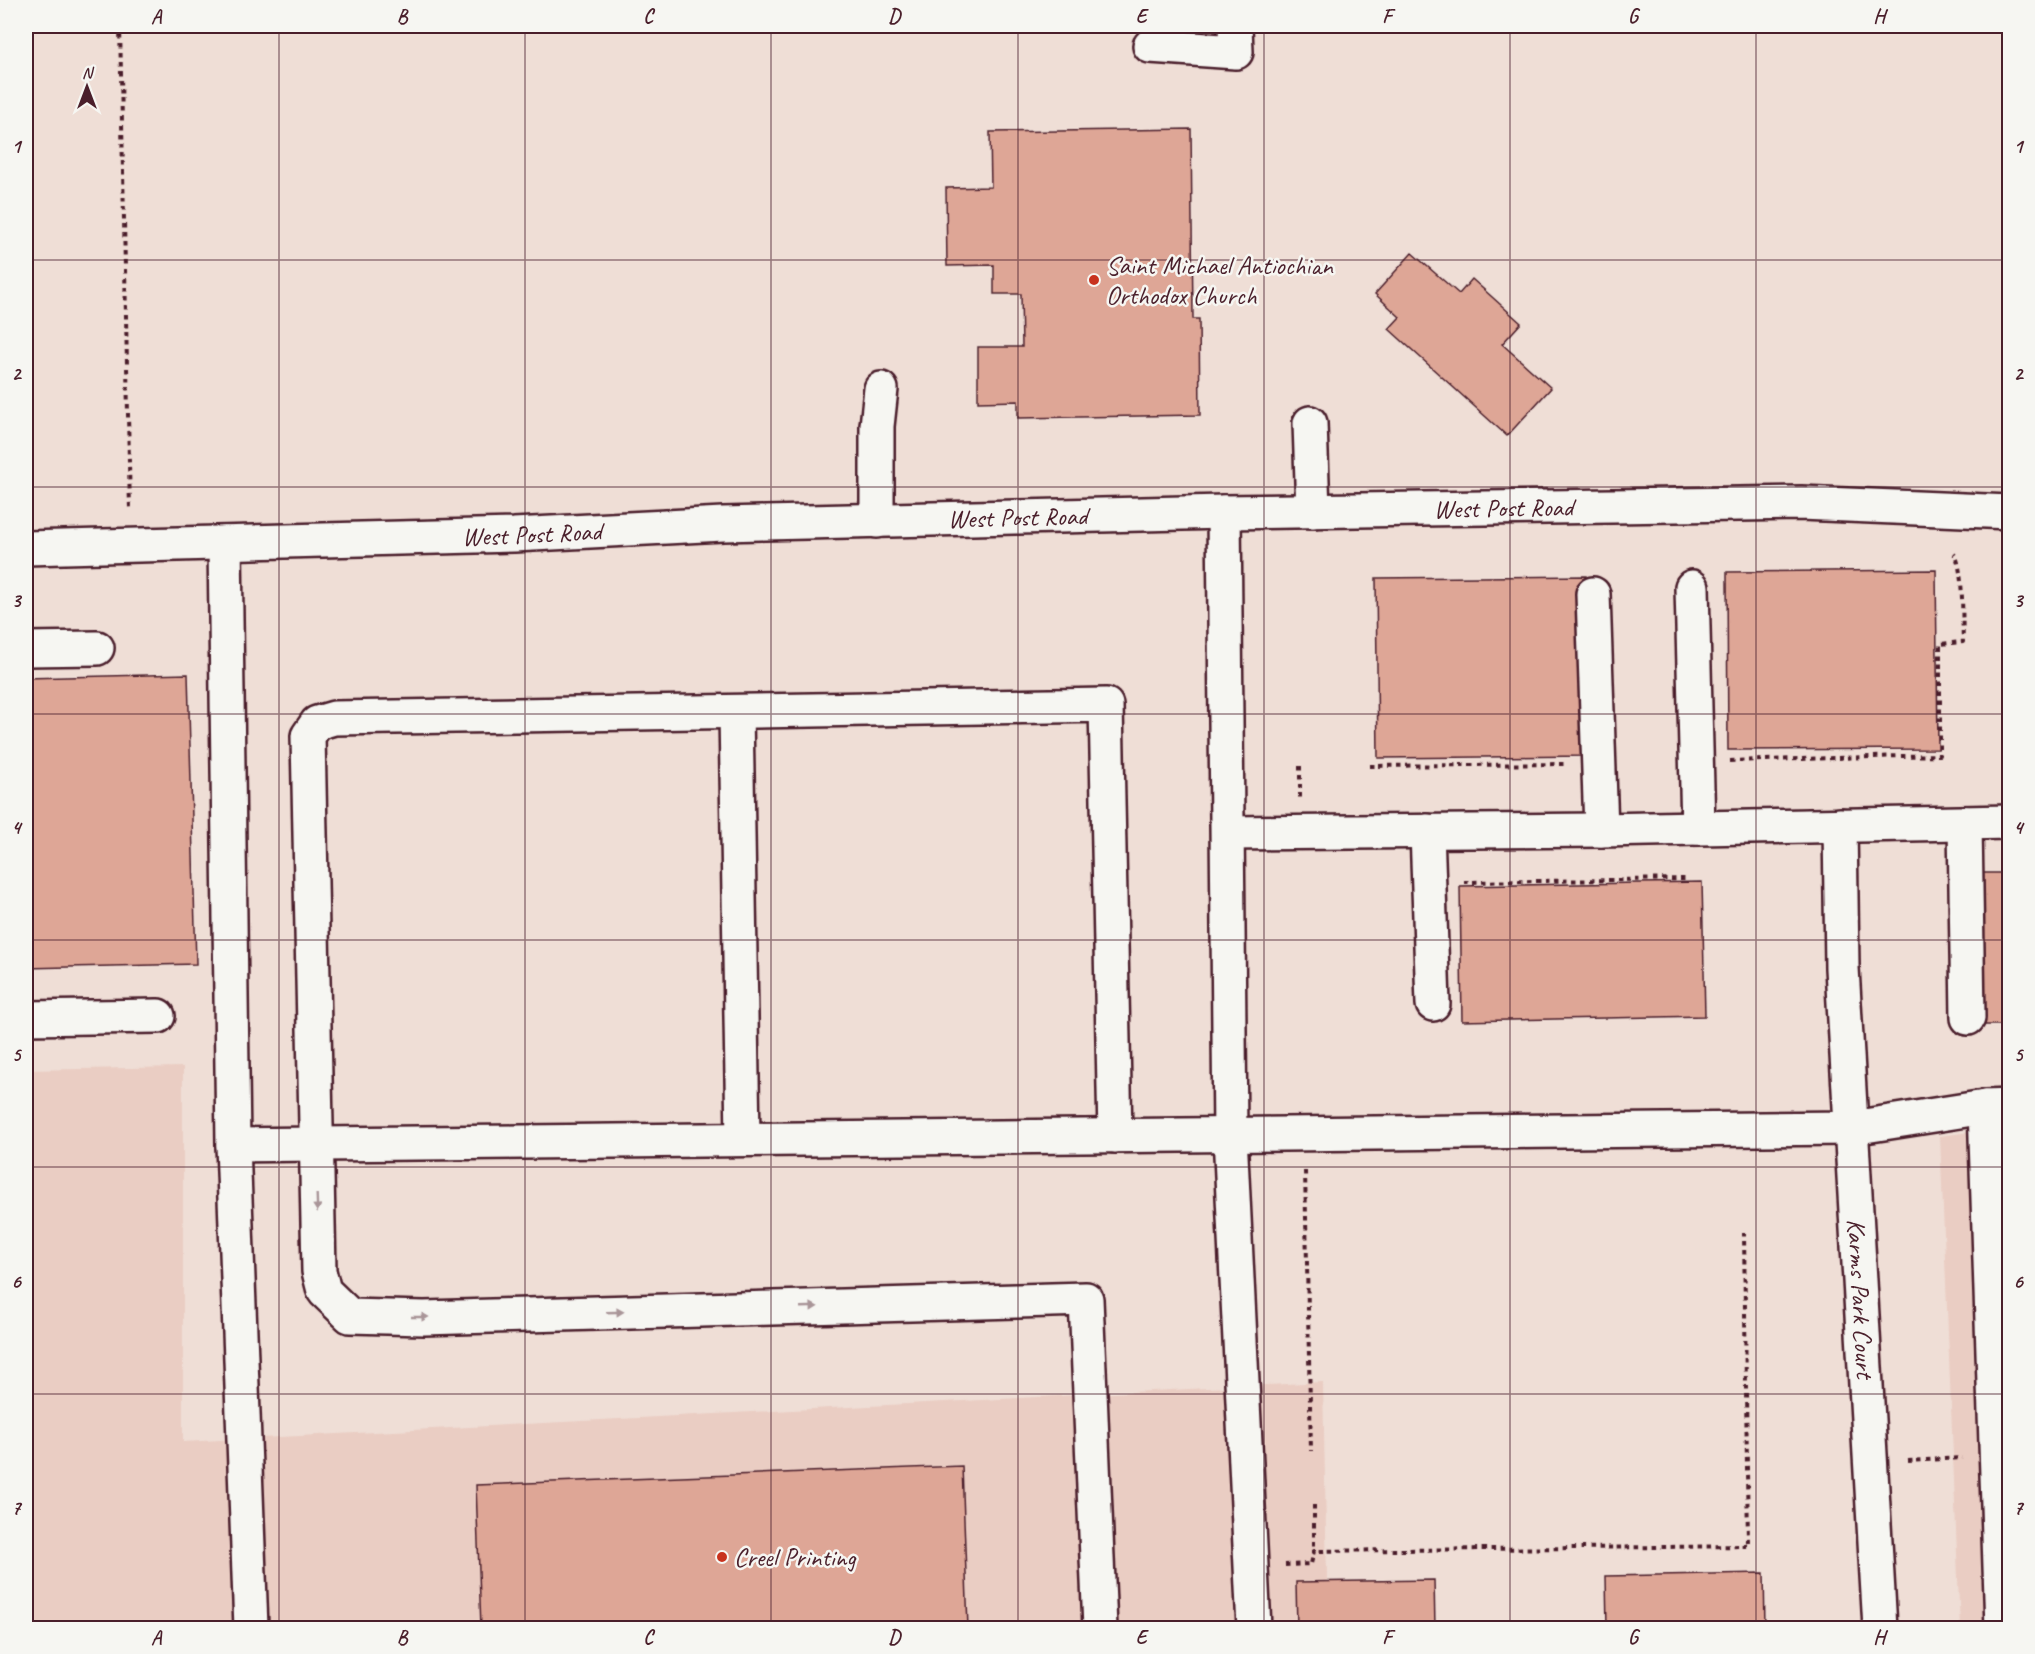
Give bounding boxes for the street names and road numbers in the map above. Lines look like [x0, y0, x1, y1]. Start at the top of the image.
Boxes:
street label: West Post Road [1433, 490, 1577, 525]
street label: West Post Road [947, 499, 1091, 535]
street label: West Post Road [462, 514, 606, 553]
street label: Karms Park Court [1840, 1218, 1882, 1381]

